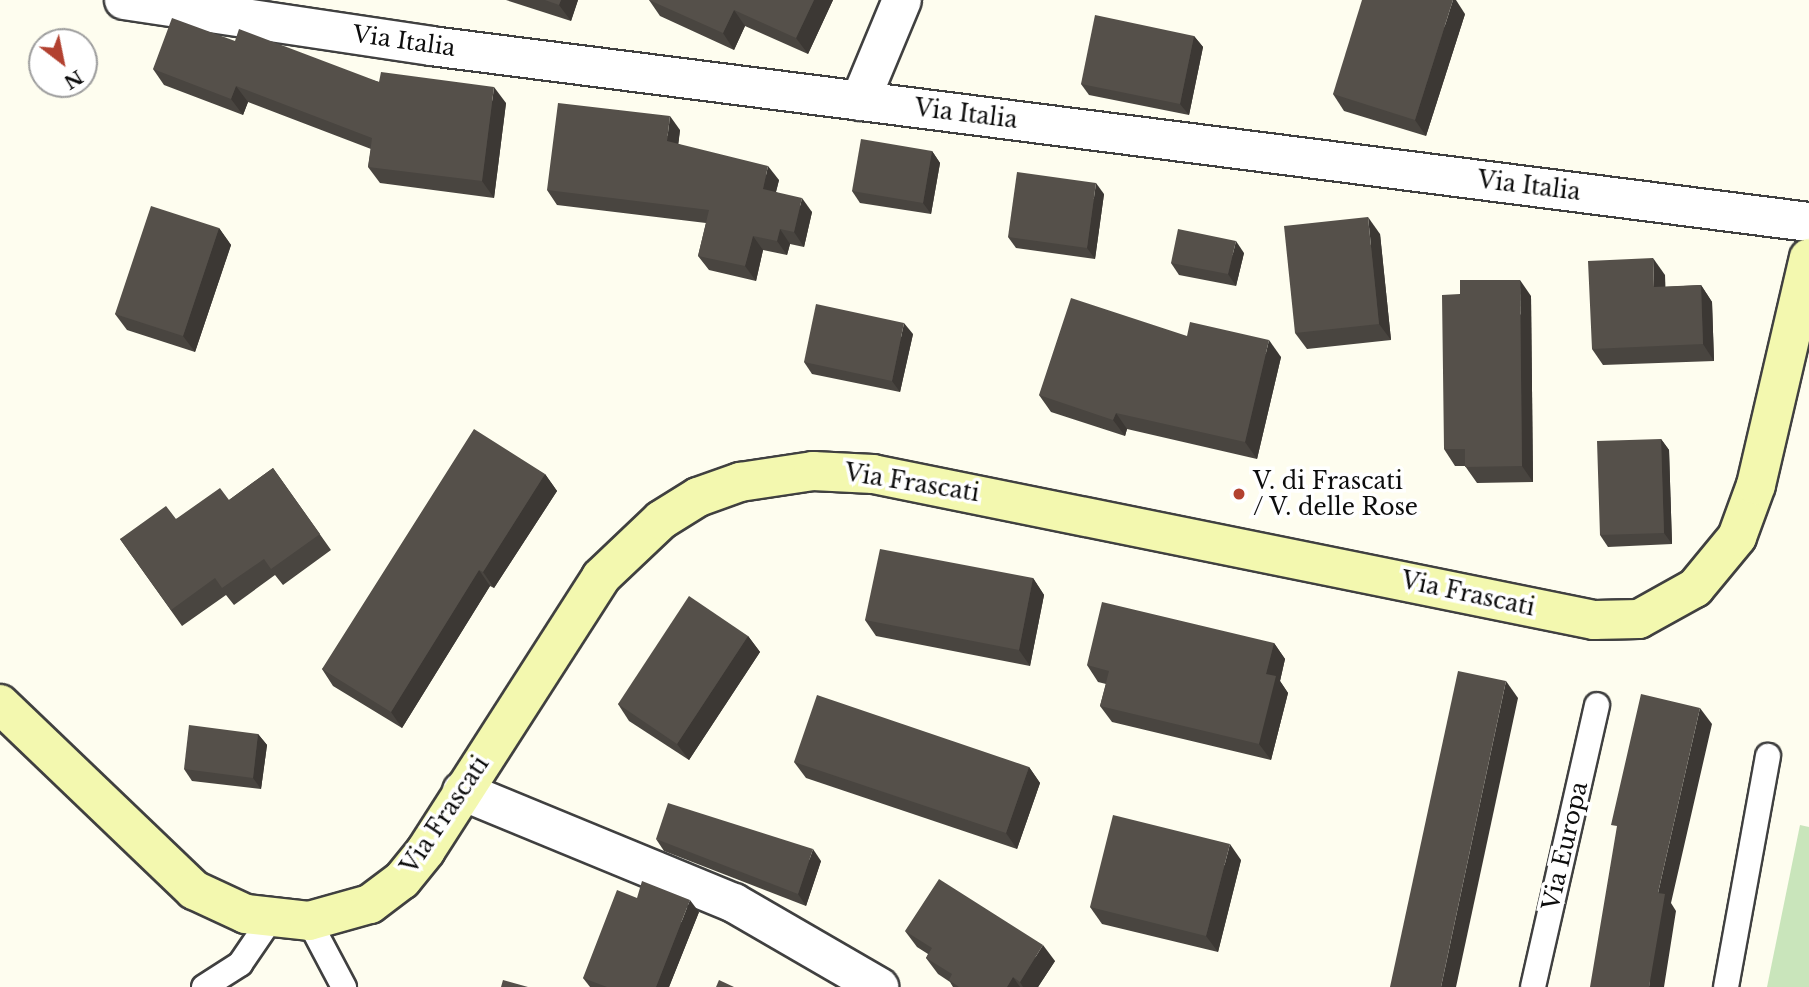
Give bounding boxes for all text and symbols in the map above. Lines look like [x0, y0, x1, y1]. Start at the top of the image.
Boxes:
street label: Via Italia [351, 20, 457, 62]
north arrow [28, 28, 98, 98]
text: N [60, 65, 87, 94]
street label: Via Italia [913, 94, 1019, 134]
street label: Via Italia [1476, 166, 1582, 206]
street label: Via Frascati [843, 459, 981, 507]
place label: V. di Frascati / V. delle Rose [1253, 467, 1419, 521]
marker: V. di Frascati / V. delle Rose [1231, 486, 1247, 502]
street label: Via Frascati [1399, 566, 1537, 622]
street label: Via Frascati [396, 751, 494, 879]
street label: Via Europa [1537, 779, 1593, 913]

